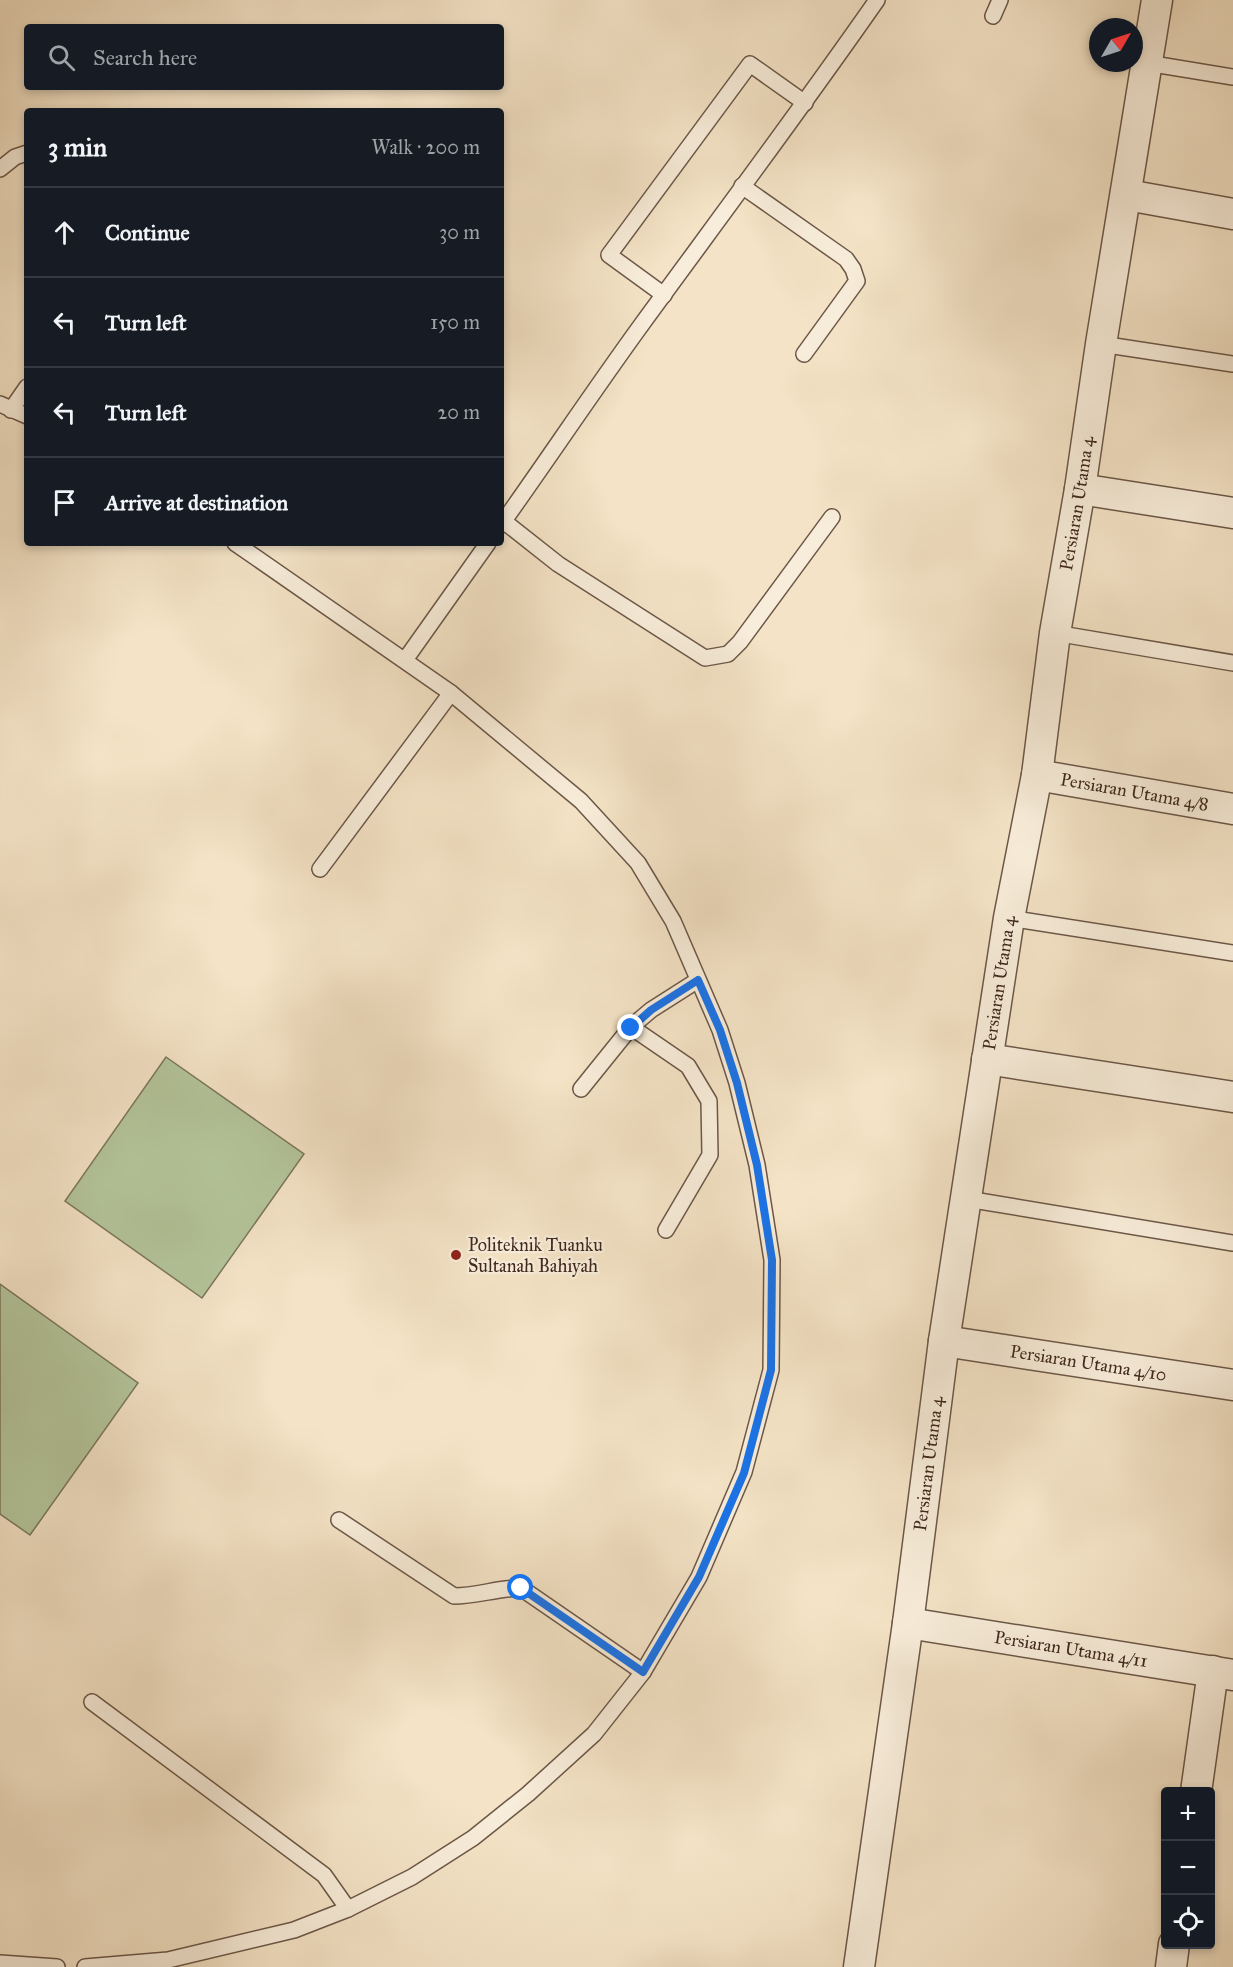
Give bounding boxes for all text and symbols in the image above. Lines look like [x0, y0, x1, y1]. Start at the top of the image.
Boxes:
north arrow [1089, 18, 1143, 72]
search box [24, 24, 504, 90]
icon: search [45, 41, 78, 74]
text: Search here [93, 44, 197, 71]
text: 3 min [48, 131, 107, 163]
text: Walk · 200 m [372, 135, 480, 159]
icon: ahead [48, 216, 81, 249]
text: Continue [105, 219, 190, 246]
text: 30 m [439, 220, 480, 244]
icon: left [48, 306, 81, 339]
text: Turn left [105, 309, 187, 336]
text: 150 m [430, 310, 480, 334]
icon: left [48, 396, 81, 429]
text: Turn left [105, 399, 187, 426]
text: 20 m [437, 400, 480, 424]
street label: Persiaran Utama 4 [1055, 434, 1099, 572]
icon: arrive [48, 486, 81, 519]
text: Arrive at destination [105, 489, 288, 516]
street label: Persiaran Utama 4/8 [1059, 768, 1210, 816]
street label: Persiaran Utama 4 [978, 913, 1020, 1052]
route end [617, 1014, 643, 1040]
place label: Politeknik Tuanku Sultanah Bahiyah [468, 1234, 603, 1277]
marker: Politeknik Tuanku Sultanah Bahiyah [449, 1248, 463, 1262]
street label: Persiaran Utama 4/10 [1009, 1340, 1168, 1386]
street label: Persiaran Utama 4 [909, 1394, 948, 1532]
route start [507, 1574, 533, 1600]
street label: Persiaran Utama 4/11 [993, 1626, 1149, 1672]
map controls [1161, 1787, 1215, 1949]
button: + [1161, 1787, 1215, 1841]
button: − [1161, 1841, 1215, 1895]
button: locate [1161, 1895, 1215, 1949]

